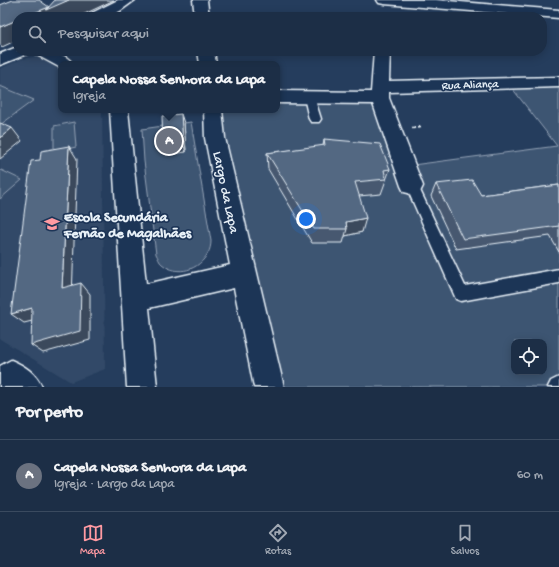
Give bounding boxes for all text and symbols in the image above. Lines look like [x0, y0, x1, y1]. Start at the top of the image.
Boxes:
search box [12, 12, 547, 56]
icon: search [26, 23, 48, 45]
text: Pesquisar aqui [58, 25, 149, 43]
popup [58, 61, 280, 113]
text: Capela Nossa Senhora da Lapa [73, 71, 265, 89]
street label: Rua Aliança [441, 78, 499, 94]
text: Igreja [73, 89, 106, 104]
pin: A [156, 126, 182, 156]
street label: Largo da Lapa [208, 150, 242, 236]
your location [296, 209, 316, 229]
place label: Escola Secundária Fernão de Magalhães [63, 210, 192, 243]
school or university icon: Escola Secundária Fernão de Magalhães [43, 215, 61, 233]
map controls [511, 339, 547, 375]
button: locate [511, 339, 547, 375]
text: Por perto [16, 403, 83, 423]
text: Capela Nossa Senhora da Lapa [54, 459, 246, 477]
text: A [25, 468, 33, 483]
text: 60 m [517, 468, 543, 483]
text: Igreja · Largo da Lapa [54, 477, 174, 492]
tab: Mapa [80, 522, 105, 558]
tab: Rotas [265, 522, 291, 558]
tab: Salvos [451, 522, 479, 558]

